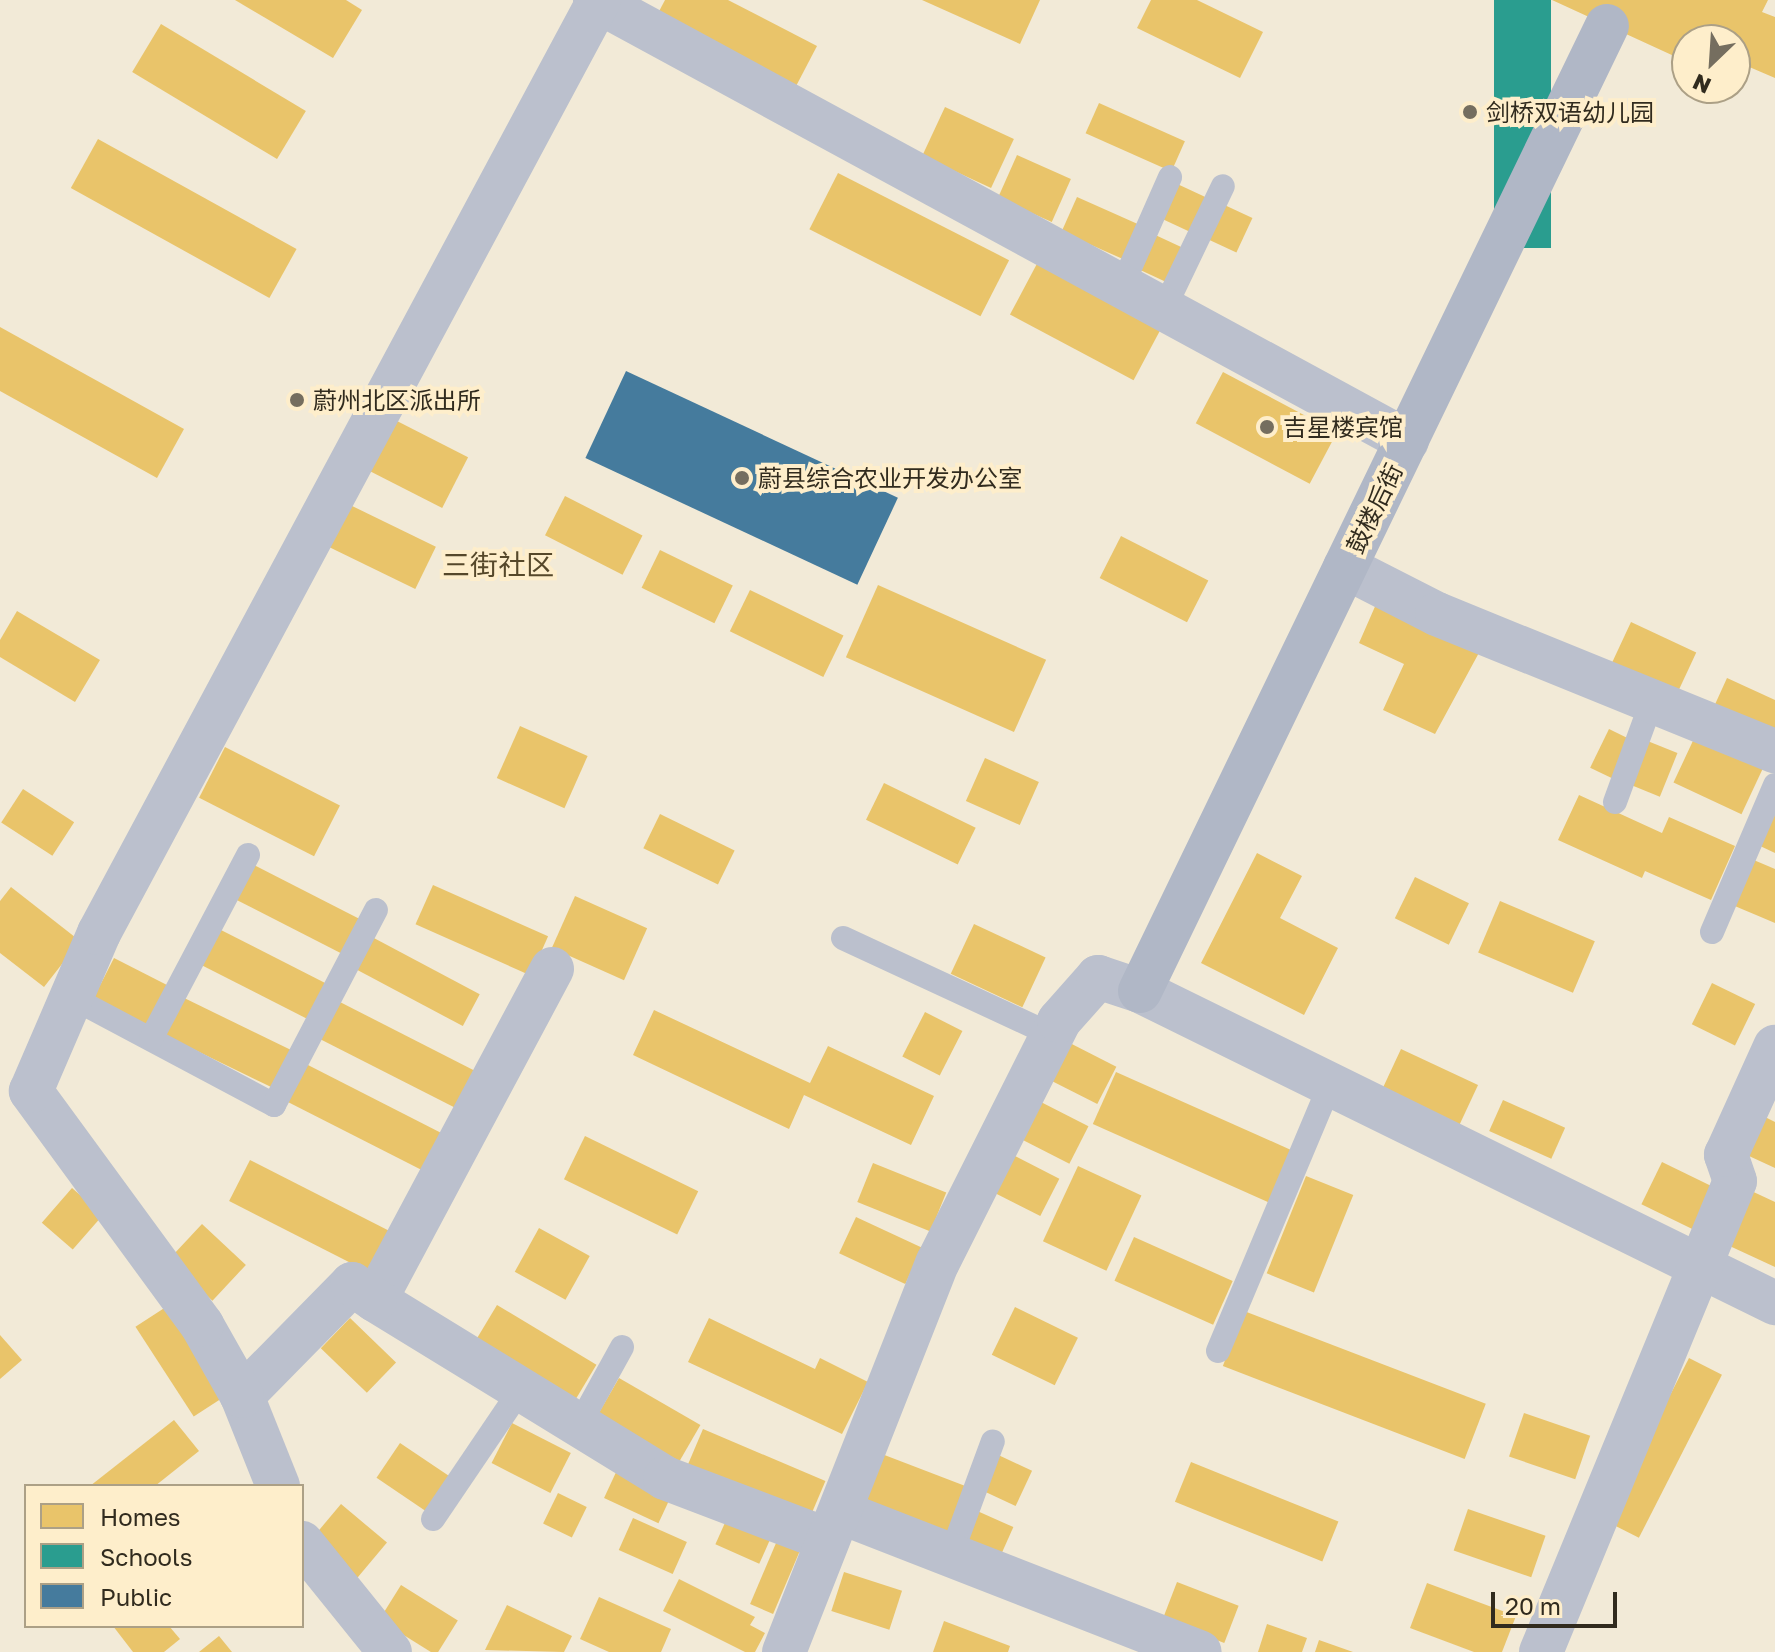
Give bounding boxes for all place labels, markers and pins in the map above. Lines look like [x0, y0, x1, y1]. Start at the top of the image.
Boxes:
place label: 剑桥双语幼儿园 [1486, 98, 1654, 126]
marker: 剑桥双语幼儿园 [1461, 103, 1479, 121]
place label: 蔚州北区派出所 [313, 386, 481, 414]
marker: 蔚州北区派出所 [288, 391, 306, 409]
place label: 吉星楼宾馆 [1283, 413, 1403, 441]
marker: 吉星楼宾馆 [1258, 418, 1276, 436]
place label: 蔚县综合农业开发办公室 [758, 464, 1022, 492]
marker: 蔚县综合农业开发办公室 [733, 469, 751, 487]

